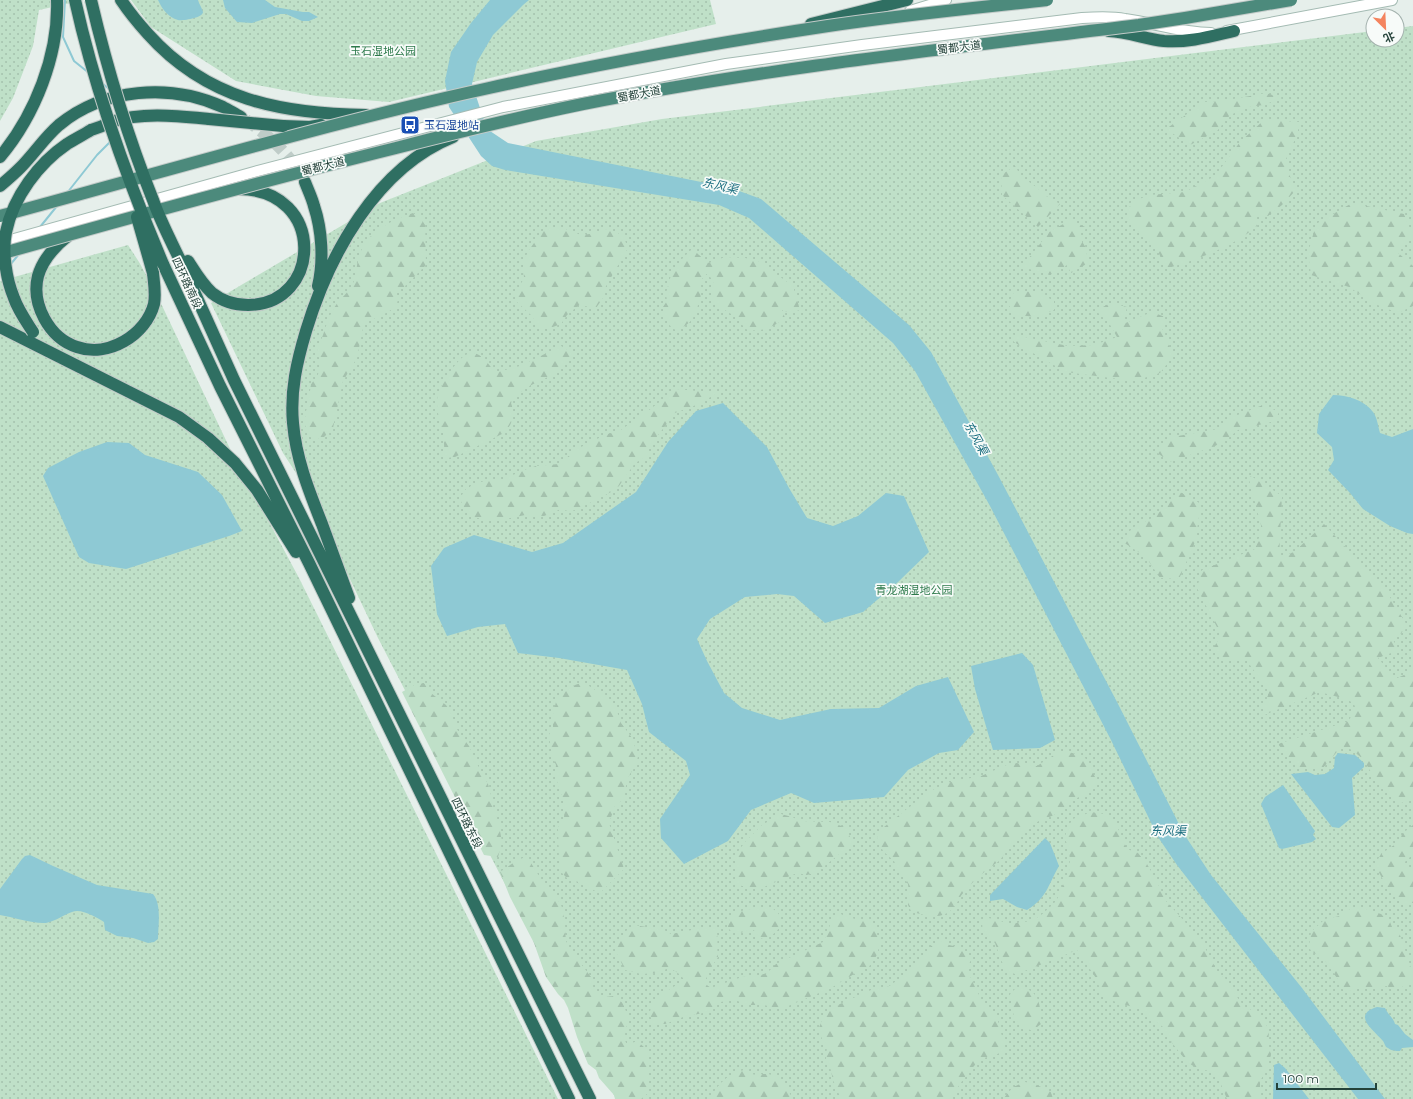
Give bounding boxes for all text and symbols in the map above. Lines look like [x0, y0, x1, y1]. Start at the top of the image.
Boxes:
north arrow [1365, 8, 1405, 48]
text: 北 [1381, 29, 1397, 46]
street label: 蜀都大道 [936, 37, 982, 57]
park label: 玉石湿地公园 [350, 44, 416, 58]
street label: 蜀都大道 [616, 83, 662, 105]
bus stop icon: 玉石湿地站 [399, 114, 421, 136]
place label: 玉石湿地站 [424, 118, 479, 132]
street label: 蜀都大道 [300, 154, 346, 178]
water label: 东风渠 [701, 174, 741, 197]
street label: 四环路南段 [169, 255, 205, 311]
water label: 东风渠 [961, 418, 993, 459]
park label: 青龙湖湿地公园 [876, 583, 953, 597]
street label: 四环路东段 [449, 795, 485, 851]
water label: 东风渠 [1150, 823, 1188, 838]
scale bar [1277, 1065, 1376, 1091]
text: 100 m [1283, 1071, 1319, 1086]

